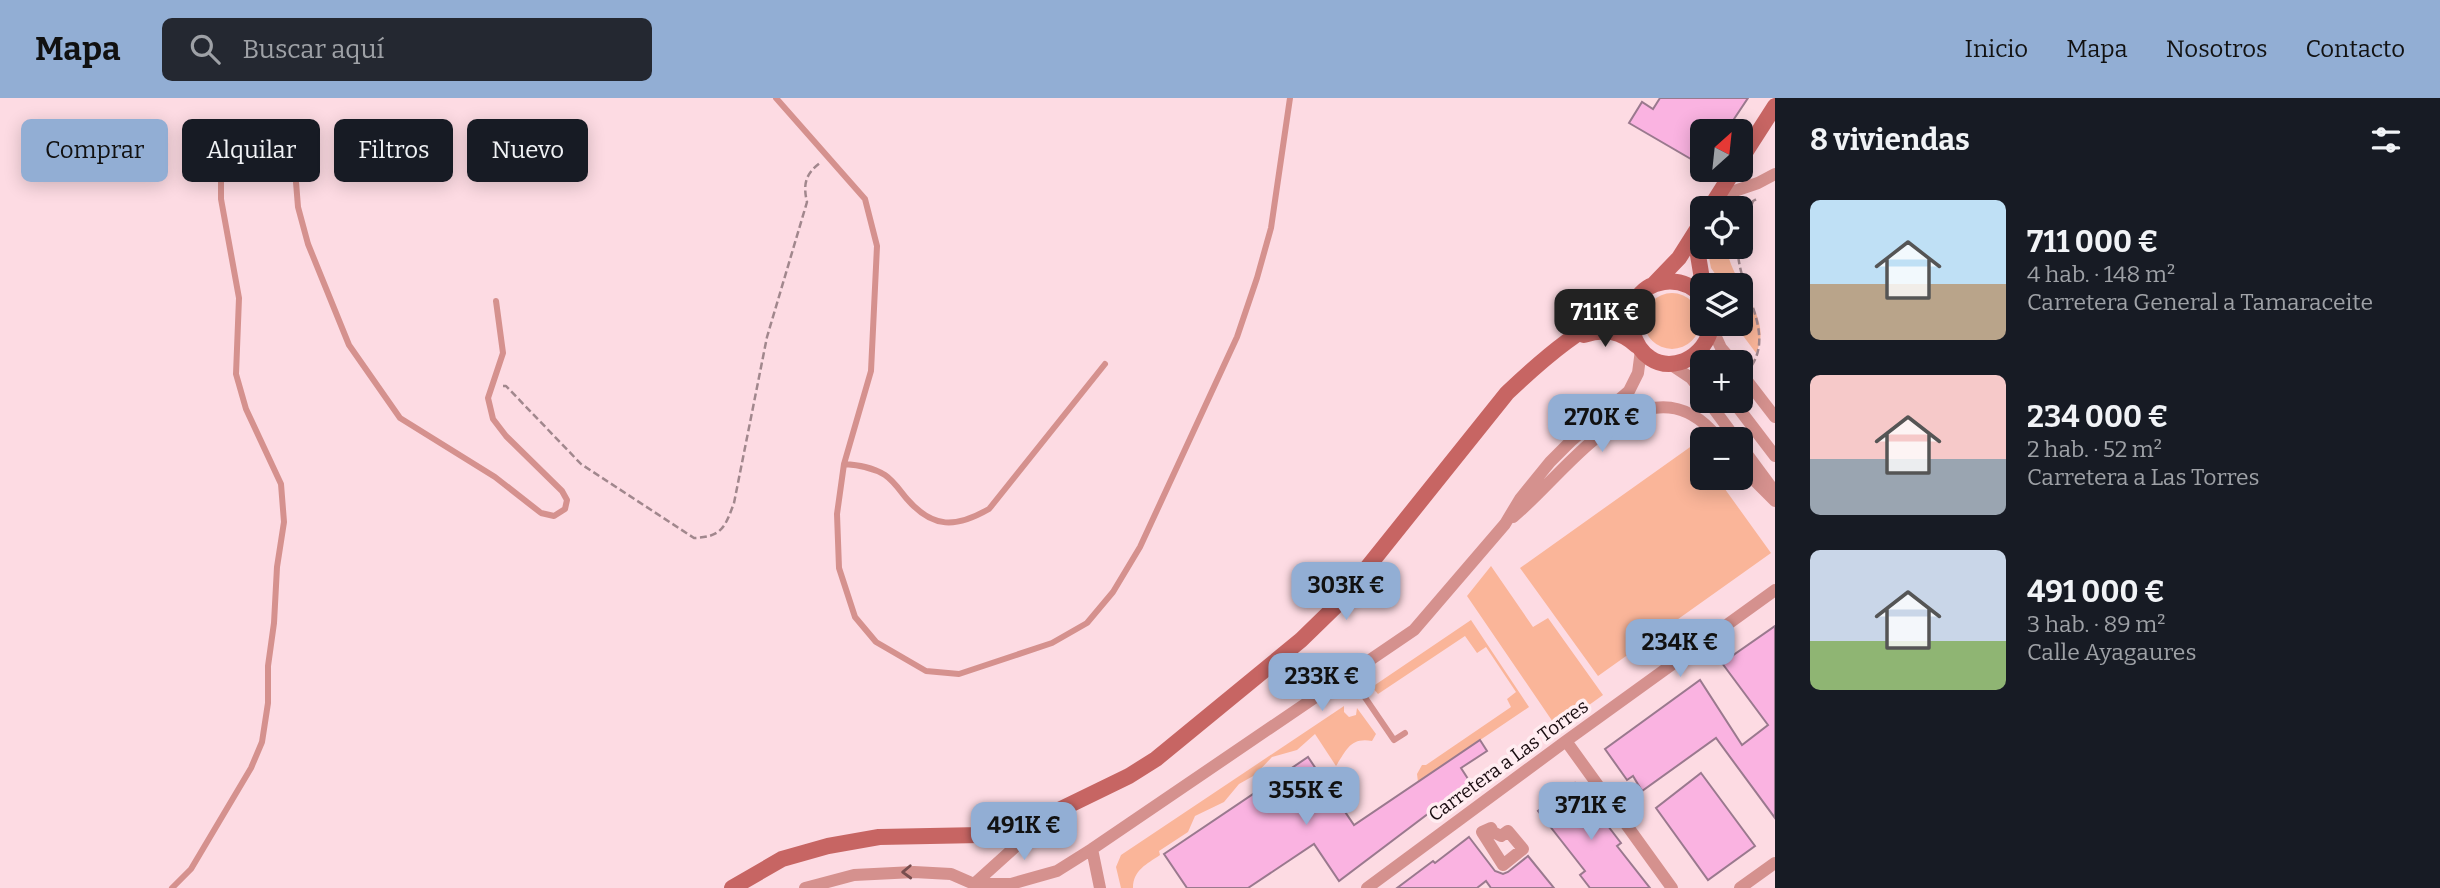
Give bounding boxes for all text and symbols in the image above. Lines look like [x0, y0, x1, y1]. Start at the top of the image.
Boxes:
search box [162, 18, 652, 81]
text: Mapa [35, 29, 120, 69]
icon: search [186, 30, 224, 68]
text: Buscar aquí [242, 34, 384, 65]
text: Inicio [1964, 35, 2028, 63]
text: Mapa [2066, 35, 2128, 63]
text: Nosotros [2166, 35, 2267, 63]
text: Contacto [2305, 35, 2405, 63]
chip: Comprar [21, 119, 168, 182]
chip: Alquilar [182, 119, 320, 182]
chip: Filtros [334, 119, 453, 182]
chip: Nuevo [467, 119, 588, 182]
north arrow [1690, 119, 1754, 182]
map controls [1690, 119, 1753, 490]
icon: filters [2367, 121, 2405, 159]
text: 8 viviendas [1810, 122, 1970, 158]
button: locate [1690, 196, 1753, 259]
text: 711 000 € [2027, 224, 2158, 260]
icon: home [1866, 228, 1950, 312]
text: 4 hab. · 148 m² [2027, 260, 2175, 288]
button: layers [1690, 273, 1753, 336]
text: Carretera General a Tamaraceite [2027, 288, 2373, 316]
pin: 711K € [1548, 289, 1662, 349]
text: 711K € [1570, 298, 1640, 326]
button: + [1690, 350, 1753, 413]
pin: 270K € [1545, 394, 1659, 454]
text: 234 000 € [2027, 399, 2168, 435]
text: 270K € [1564, 403, 1640, 431]
icon: home [1866, 403, 1950, 487]
button: − [1690, 427, 1753, 490]
text: 2 hab. · 52 m² [2027, 435, 2162, 463]
text: Carretera a Las Torres [2027, 463, 2260, 491]
pin: 303K € [1289, 562, 1403, 622]
text: 303K € [1307, 571, 1385, 599]
text: 491 000 € [2027, 574, 2165, 610]
icon: home [1866, 578, 1950, 662]
text: 3 hab. · 89 m² [2027, 610, 2165, 638]
pin: 234K € [1623, 620, 1737, 679]
text: 234K € [1642, 628, 1718, 656]
text: Calle Ayagaures [2027, 638, 2196, 666]
pin: 233K € [1265, 654, 1379, 713]
text: 233K € [1284, 662, 1360, 690]
street label: Carretera a Las Torres [1424, 695, 1593, 826]
pin: 355K € [1249, 768, 1363, 827]
text: 355K € [1268, 776, 1344, 804]
pin: 371K € [1534, 782, 1648, 842]
text: 371K € [1555, 791, 1627, 819]
pin: 491K € [967, 802, 1081, 862]
text: 491K € [987, 811, 1061, 839]
one-way arrow [902, 865, 913, 880]

